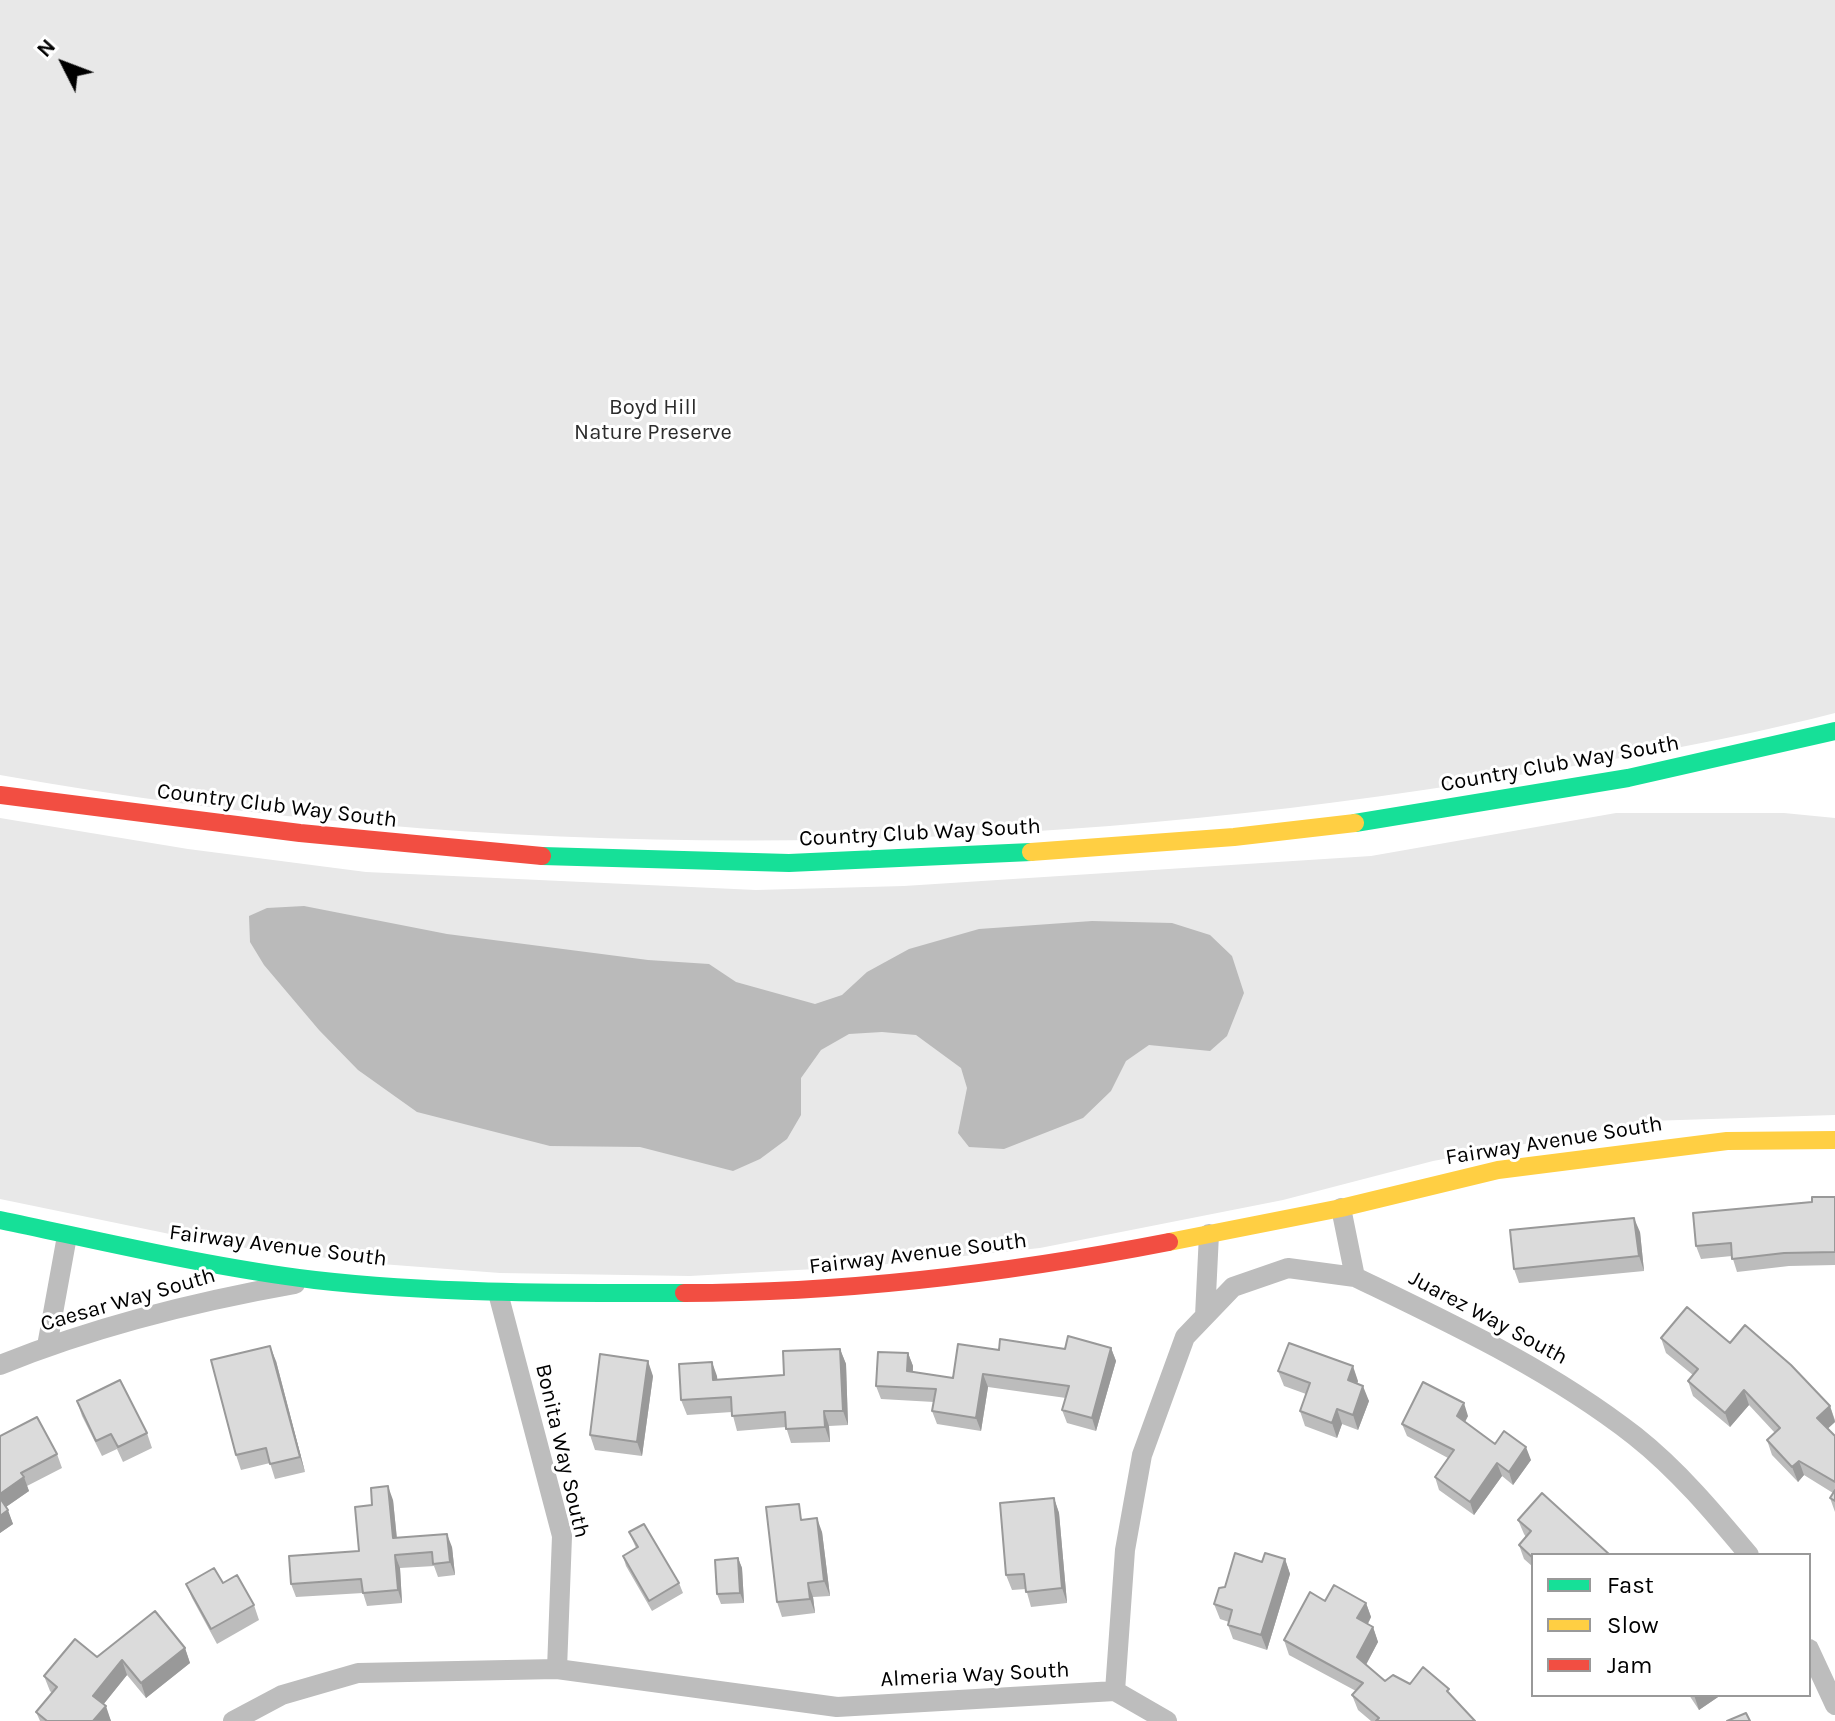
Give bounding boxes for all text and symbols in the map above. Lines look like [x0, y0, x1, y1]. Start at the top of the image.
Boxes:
north arrow [24, 24, 104, 104]
text: N [31, 33, 61, 63]
park label: Boyd Hill Nature Preserve [574, 395, 732, 446]
street label: Country Club Way South [1439, 730, 1681, 798]
street label: Country Club Way South [155, 778, 399, 834]
street label: Country Club Way South [799, 813, 1041, 853]
street label: Fairway Avenue South [1444, 1111, 1664, 1171]
street label: Fairway Avenue South [168, 1220, 388, 1272]
street label: Fairway Avenue South [808, 1228, 1028, 1280]
street label: Caesar Way South [38, 1262, 218, 1338]
street label: Juarez Way South [1404, 1265, 1572, 1371]
street label: Bonita Way South [529, 1361, 595, 1541]
legend [1531, 1553, 1811, 1697]
text: Fast [1607, 1571, 1654, 1599]
text: Slow [1607, 1611, 1659, 1639]
text: Jam [1607, 1651, 1652, 1679]
street label: Almeria Way South [880, 1657, 1070, 1693]

